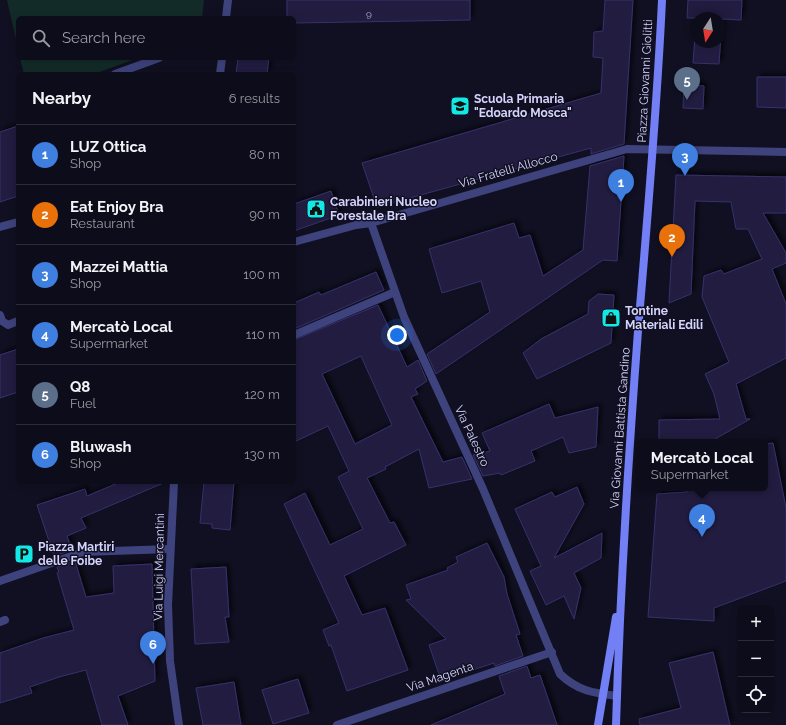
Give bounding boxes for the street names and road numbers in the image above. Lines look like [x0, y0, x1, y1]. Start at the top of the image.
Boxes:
street label: Piazza Giovanni Giolitti [635, 19, 655, 143]
street label: Via Fratelli Allocco [457, 149, 559, 191]
street label: Via Giovanni Battista Gandino [607, 347, 633, 509]
street label: Via Palestro [452, 403, 492, 469]
street label: Via Luigi Mercantini [151, 513, 167, 621]
street label: Via Magenta [405, 659, 475, 695]

